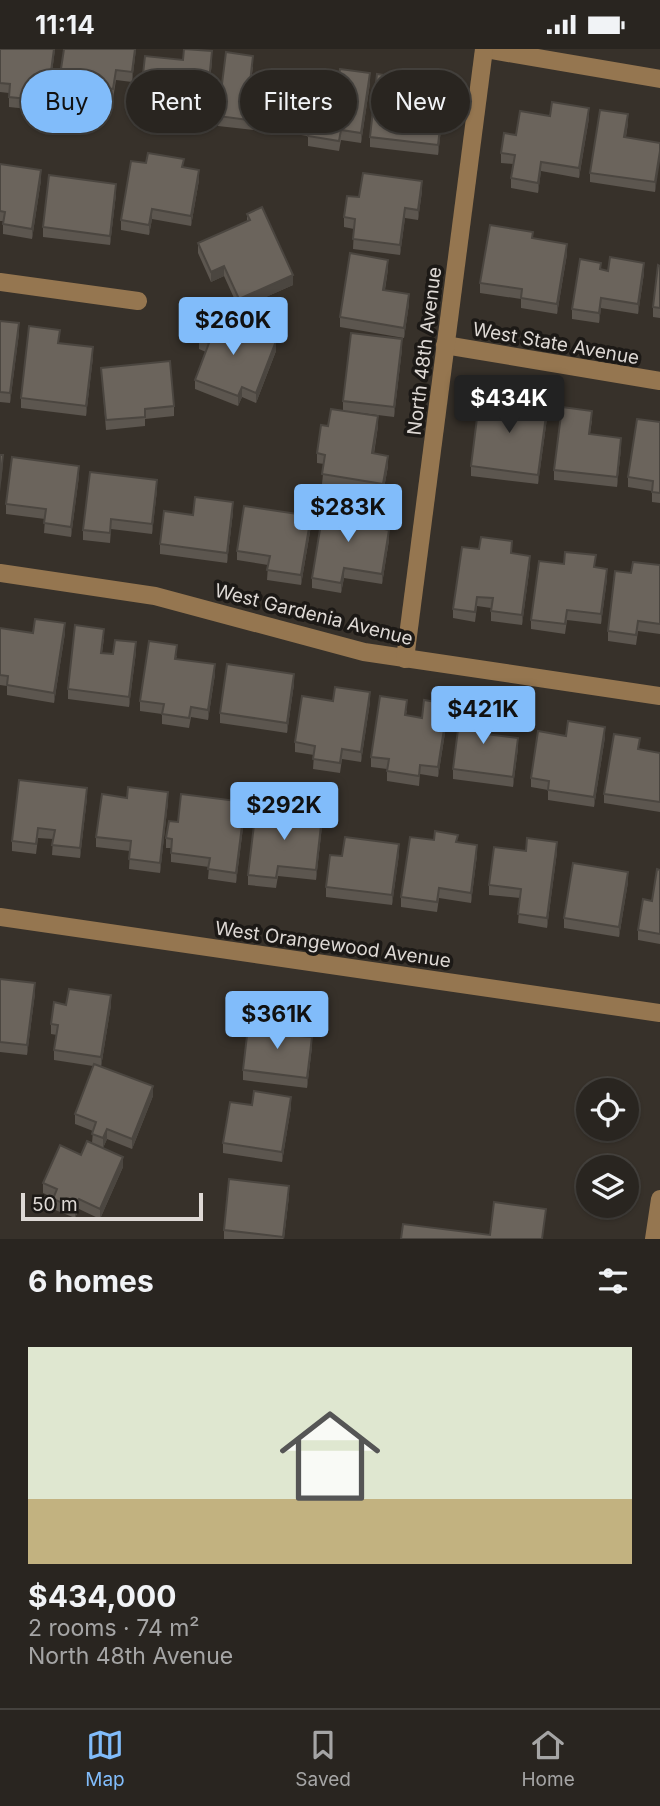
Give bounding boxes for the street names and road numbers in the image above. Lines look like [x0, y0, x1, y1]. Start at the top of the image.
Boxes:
street label: North 48th Avenue [403, 266, 446, 437]
street label: West State Avenue [471, 318, 641, 369]
street label: West Gardenia Avenue [212, 579, 415, 650]
street label: West Orangewood Avenue [213, 917, 452, 972]

